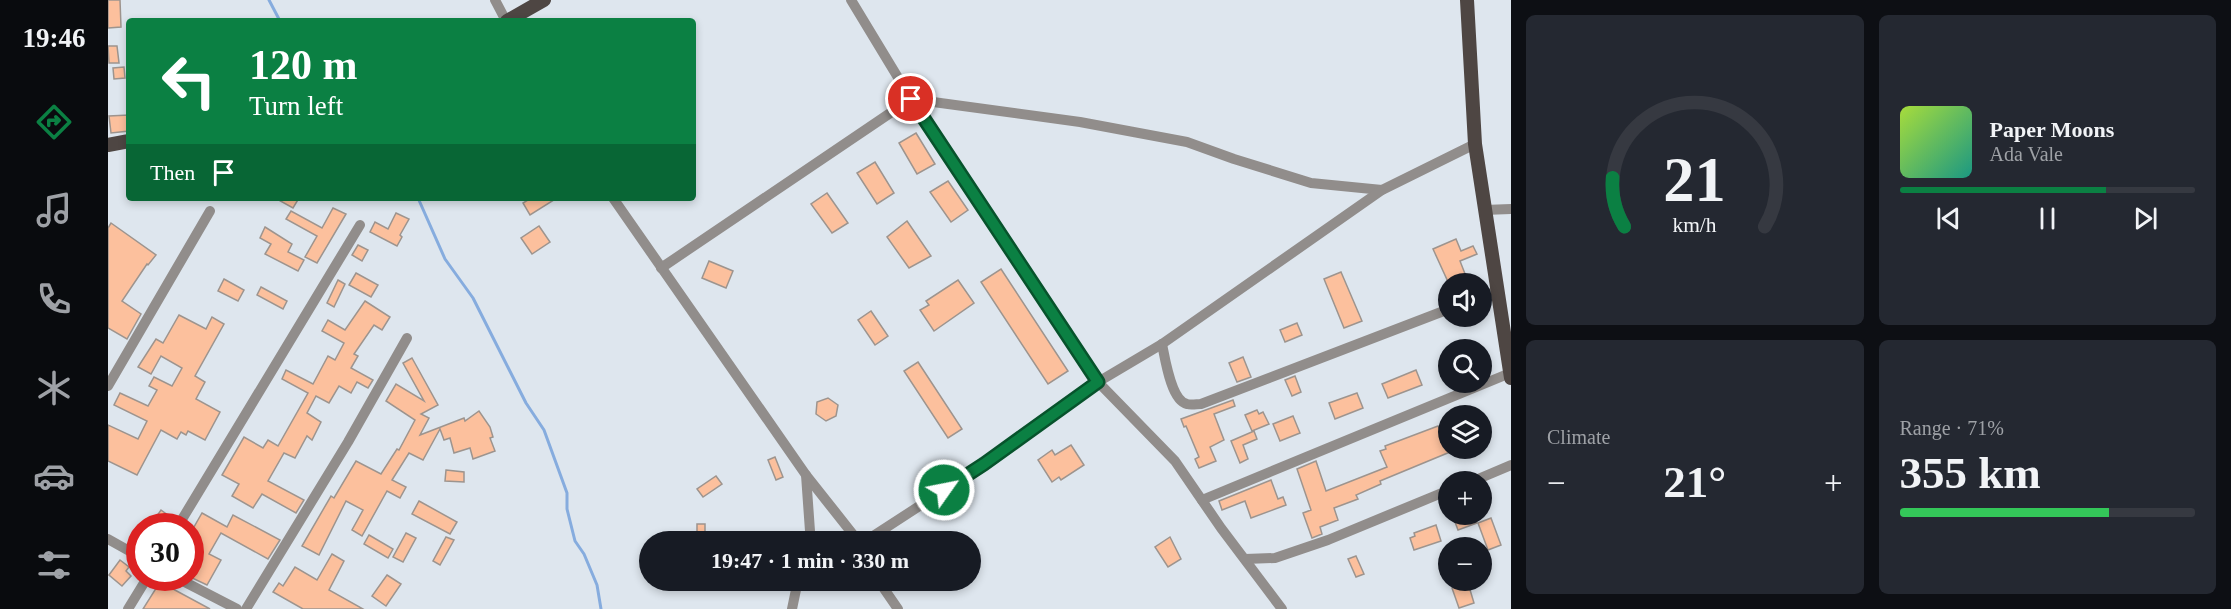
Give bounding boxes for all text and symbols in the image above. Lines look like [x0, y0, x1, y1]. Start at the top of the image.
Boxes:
text: 19:46 [23, 23, 86, 53]
icon: left [150, 42, 228, 120]
text: 120 m [249, 42, 358, 88]
pin [885, 73, 936, 124]
icon: arrive [894, 82, 927, 115]
text: Turn left [249, 91, 343, 121]
icon: directions [33, 101, 75, 143]
text: Paper Moons [1990, 117, 2114, 142]
text: Ada Vale [1990, 143, 2063, 165]
text: 21 [1664, 145, 1726, 214]
icon: arrive [207, 156, 240, 189]
text: Then [150, 160, 195, 185]
icon: music [33, 189, 75, 231]
icon: previous [1932, 202, 1965, 235]
icon: pause [2031, 202, 2064, 235]
icon: next [2129, 202, 2162, 235]
text: km/h [1673, 214, 1717, 238]
map controls [1438, 273, 1492, 591]
button: sound [1438, 273, 1492, 327]
icon: phone [33, 278, 75, 320]
button: search [1438, 339, 1492, 393]
icon: climate [33, 367, 75, 409]
button: layers [1438, 405, 1492, 459]
text: Range · 71% [1900, 417, 2004, 439]
text: Climate [1547, 426, 1610, 448]
text: 355 km [1900, 448, 2041, 498]
icon: car [33, 455, 75, 497]
text: 21° [1663, 457, 1726, 507]
position arrow [912, 458, 976, 522]
text: − [1547, 465, 1566, 501]
text: + [1824, 465, 1843, 501]
button: + [1438, 471, 1492, 525]
speed limit sign: 30 [126, 513, 204, 591]
button: − [1438, 537, 1492, 591]
icon: filters [33, 544, 75, 586]
text: 19:47 · 1 min · 330 m [711, 548, 909, 573]

